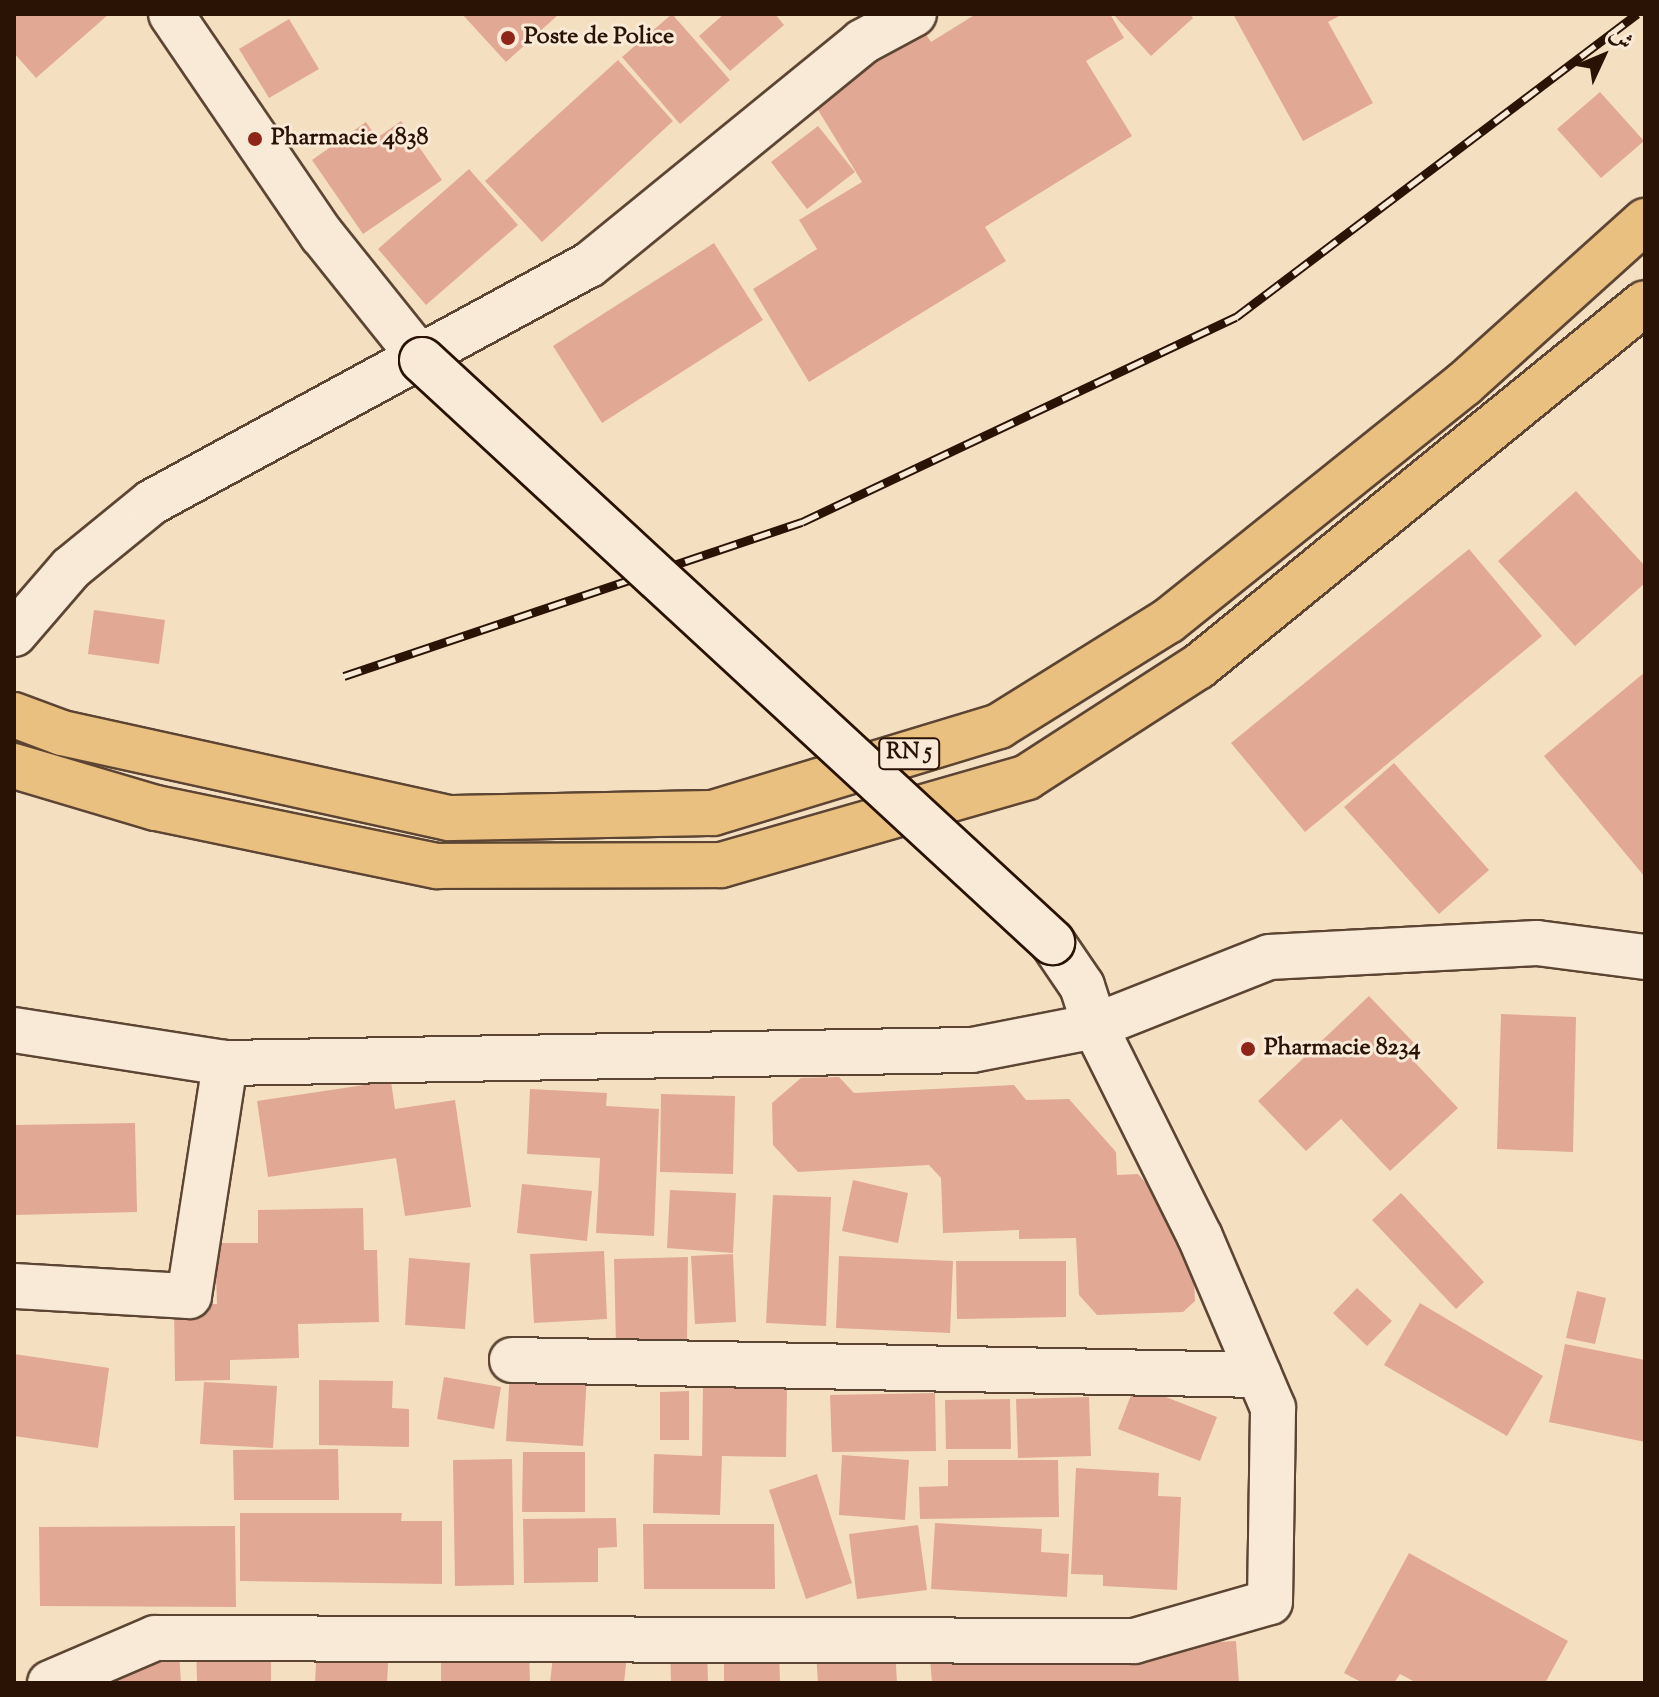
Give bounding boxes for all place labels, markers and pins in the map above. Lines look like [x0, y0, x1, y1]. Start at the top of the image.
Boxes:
place label: Poste de Police [524, 24, 674, 52]
marker: Poste de Police [499, 29, 517, 47]
place label: Pharmacie 4838 [271, 125, 429, 153]
marker: Pharmacie 4838 [246, 130, 264, 148]
place label: Pharmacie 8234 [1264, 1035, 1421, 1063]
marker: Pharmacie 8234 [1239, 1040, 1257, 1058]

